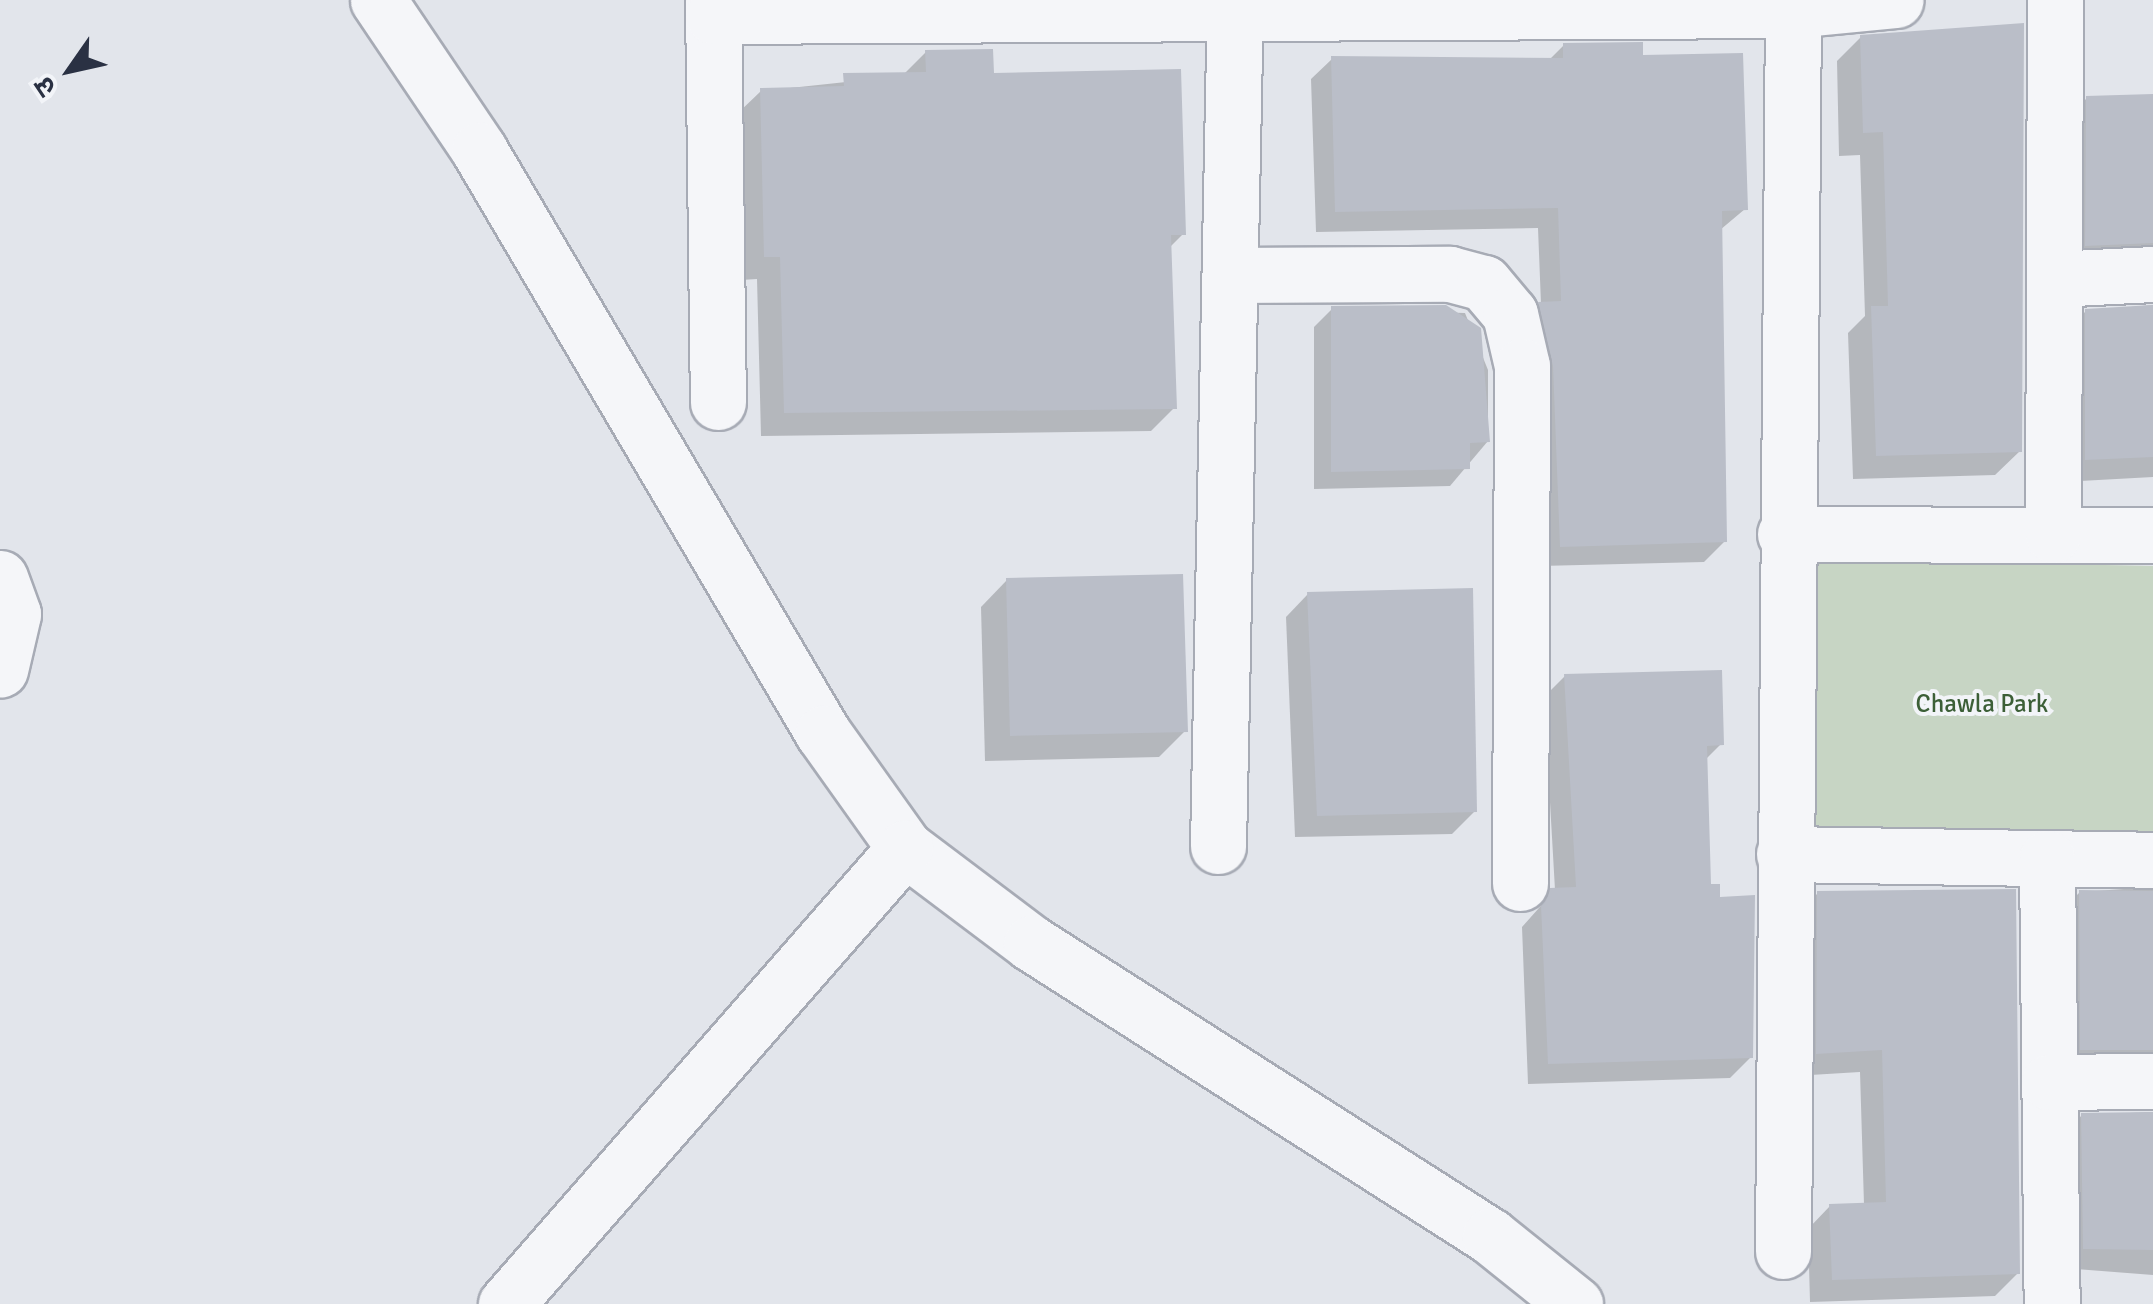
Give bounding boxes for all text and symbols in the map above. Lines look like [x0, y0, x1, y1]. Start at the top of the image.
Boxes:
north arrow [20, 20, 120, 120]
text: उ [26, 70, 64, 103]
park label: Chawla Park [1916, 689, 2048, 719]

